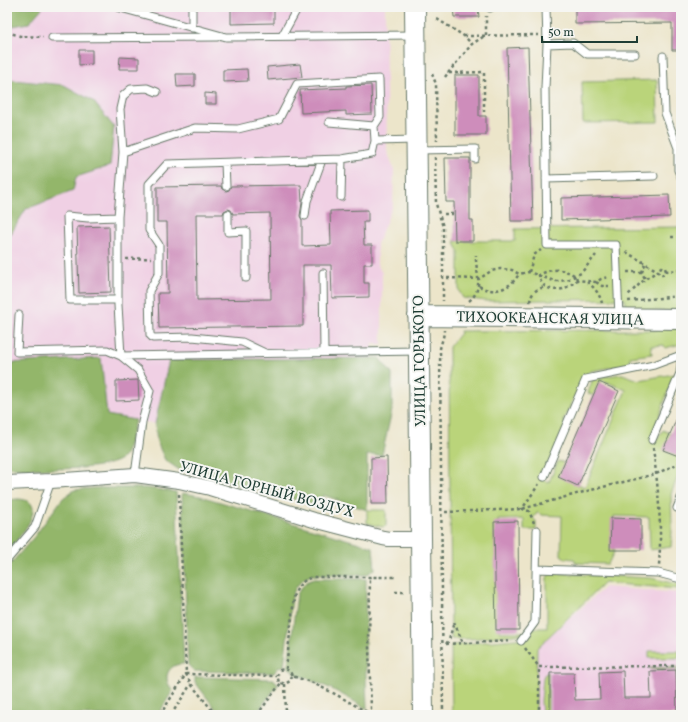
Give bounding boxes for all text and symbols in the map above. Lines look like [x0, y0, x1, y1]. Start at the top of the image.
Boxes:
scale bar [542, 18, 637, 44]
text: 50 m [548, 25, 574, 41]
street label: УЛИЦА ГОРЬКОГО [409, 295, 432, 427]
street label: ТИХООКЕАНСКАЯ УЛИЦА [456, 307, 644, 332]
street label: УЛИЦА ГОРНЫЙ ВОЗДУХ [177, 457, 356, 524]

